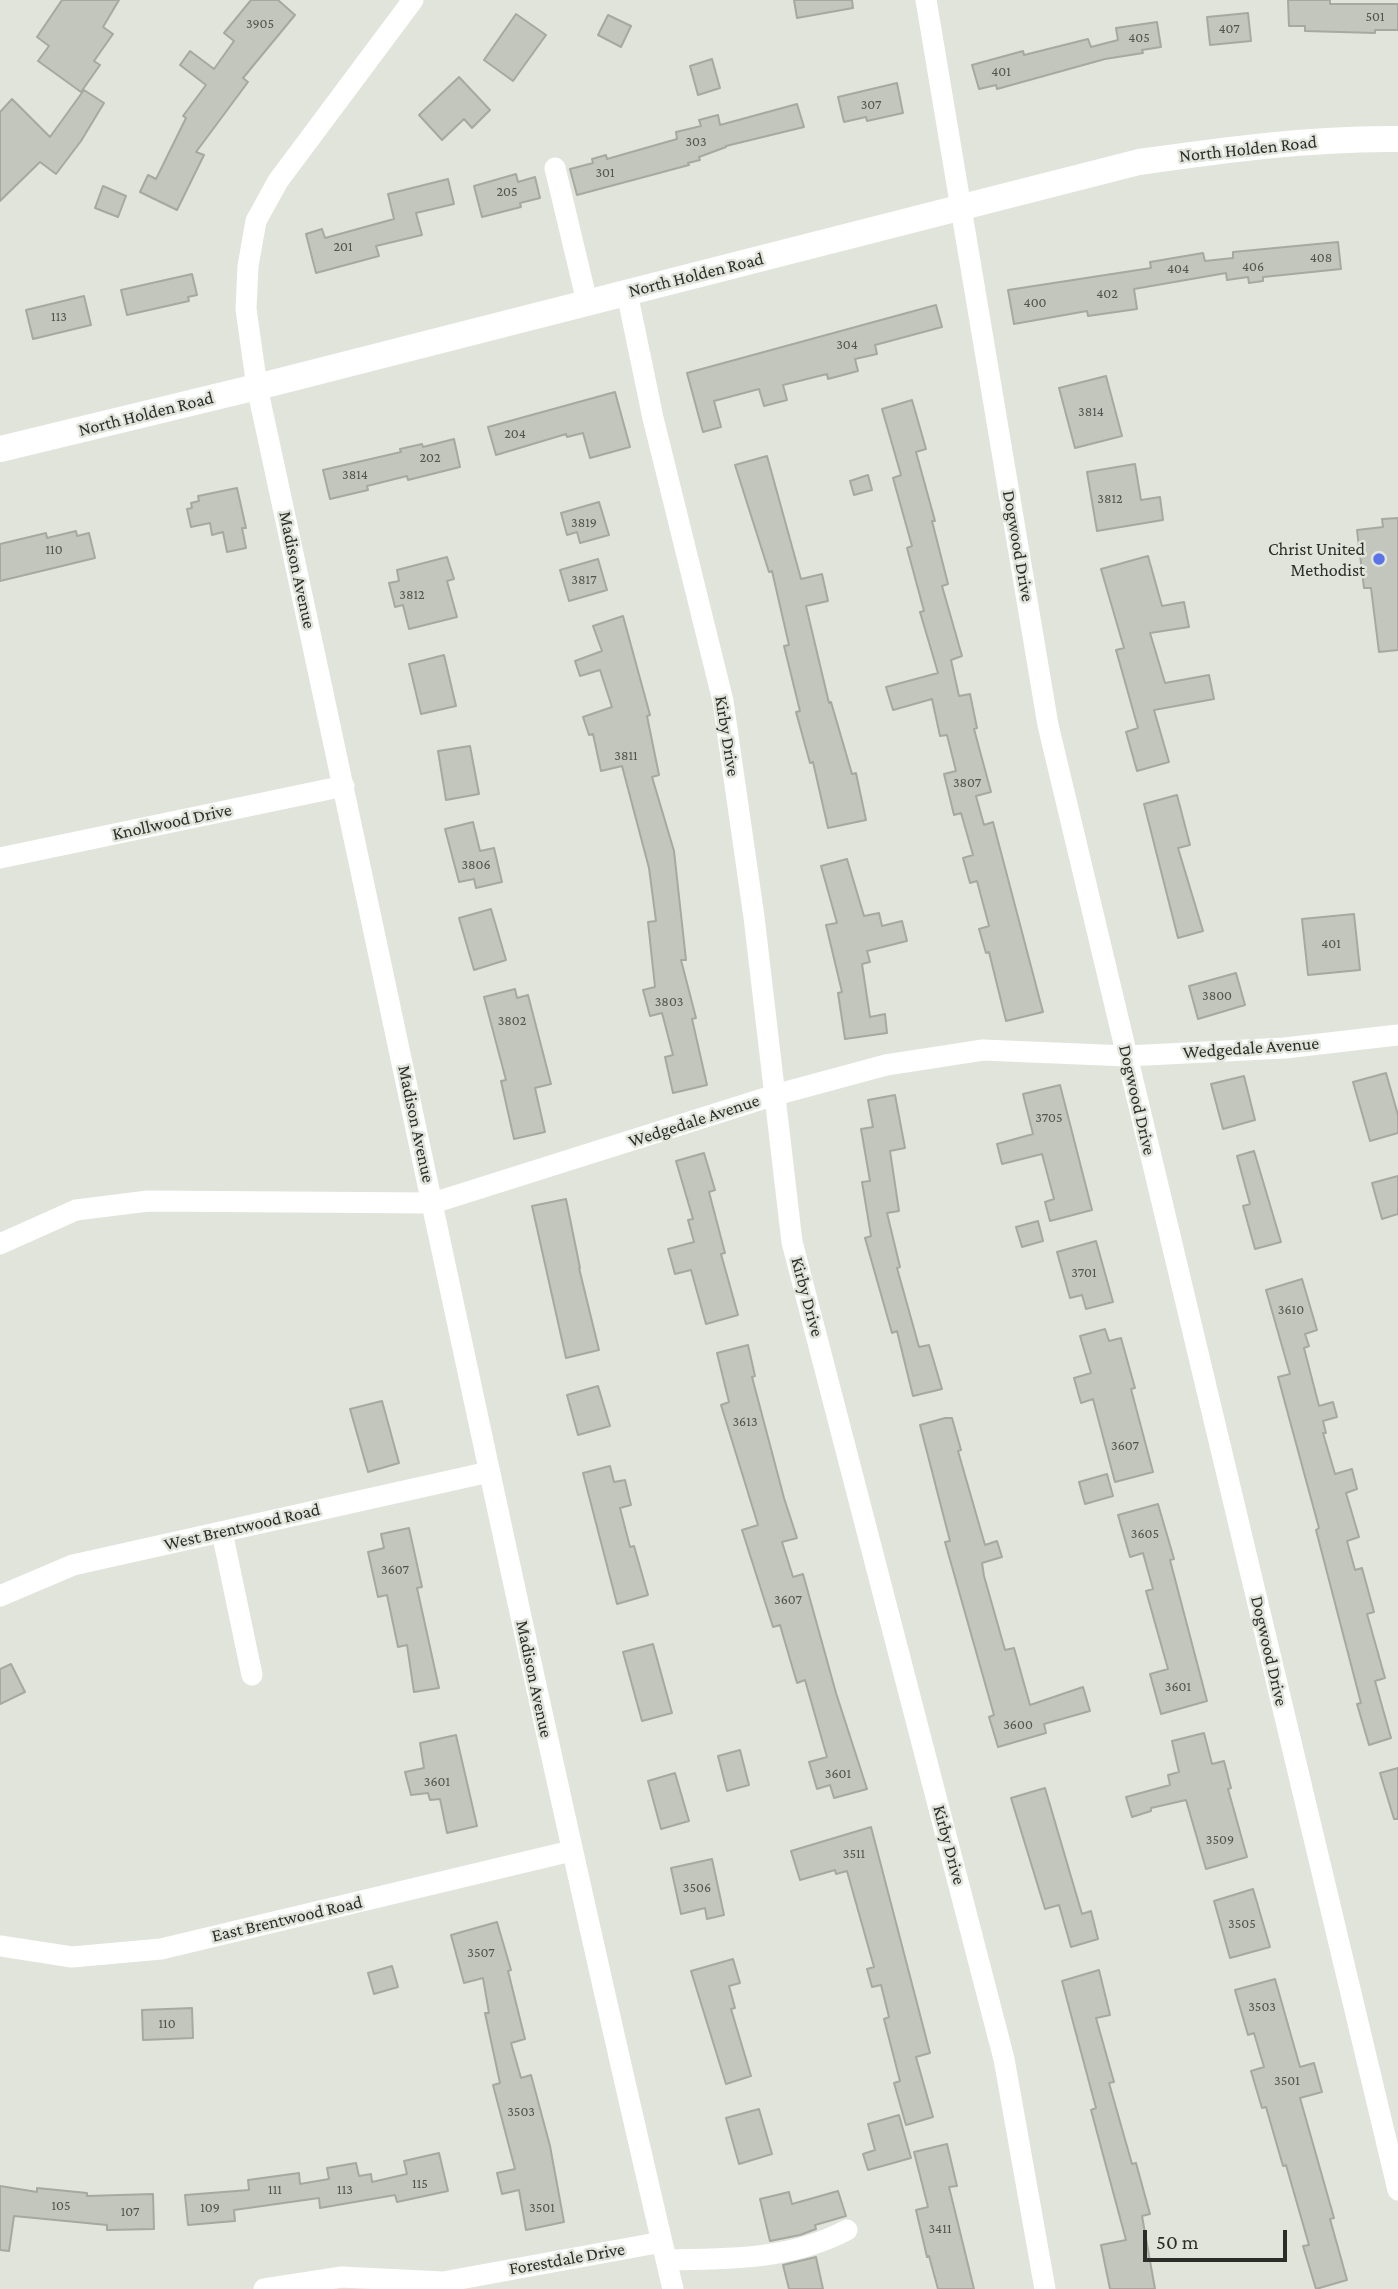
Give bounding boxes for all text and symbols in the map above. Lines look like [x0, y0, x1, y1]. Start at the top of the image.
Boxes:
house number: 501 [1365, 9, 1385, 25]
house number: 3905 [246, 16, 274, 32]
house number: 407 [1218, 21, 1240, 37]
house number: 405 [1128, 30, 1150, 46]
house number: 401 [991, 64, 1011, 80]
house number: 307 [861, 97, 881, 113]
street label: North Holden Road [1178, 131, 1318, 167]
house number: 303 [685, 134, 707, 150]
house number: 301 [595, 165, 615, 181]
house number: 205 [496, 184, 518, 200]
house number: 201 [333, 239, 353, 255]
street label: North Holden Road [626, 248, 766, 302]
house number: 408 [1310, 250, 1332, 266]
house number: 406 [1242, 259, 1264, 275]
house number: 404 [1167, 261, 1189, 277]
house number: 402 [1096, 286, 1118, 302]
house number: 400 [1024, 295, 1046, 311]
house number: 113 [51, 309, 67, 325]
house number: 304 [836, 337, 858, 353]
street label: North Holden Road [76, 387, 216, 441]
house number: 3814 [1078, 404, 1104, 420]
house number: 204 [504, 426, 526, 442]
house number: 202 [419, 450, 441, 466]
house number: 3814 [342, 467, 368, 483]
street label: Dogwood Drive [998, 489, 1038, 603]
house number: 3812 [1097, 491, 1123, 507]
street label: Madison Avenue [274, 509, 320, 631]
house number: 3819 [571, 515, 597, 531]
place label: Christ United Methodist [1268, 538, 1365, 580]
house number: 110 [45, 542, 63, 558]
marker: Christ United Methodist [1371, 551, 1387, 567]
house number: 3817 [571, 572, 597, 588]
house number: 3812 [399, 587, 425, 603]
street label: Kirby Drive [710, 694, 744, 778]
house number: 3811 [614, 748, 638, 764]
house number: 3807 [953, 775, 981, 791]
street label: Knollwood Drive [110, 799, 234, 845]
house number: 3806 [461, 857, 491, 873]
house number: 401 [1321, 936, 1341, 952]
house number: 3800 [1202, 988, 1232, 1004]
house number: 3803 [655, 994, 683, 1010]
house number: 3802 [498, 1013, 526, 1029]
street label: Wedgedale Avenue [1182, 1032, 1320, 1064]
street label: Dogwood Drive [1114, 1043, 1160, 1157]
street label: Madison Avenue [393, 1063, 439, 1185]
street label: Wedgedale Avenue [626, 1090, 762, 1152]
house number: 3705 [1035, 1110, 1063, 1126]
street label: Kirby Drive [786, 1255, 828, 1339]
house number: 3701 [1071, 1265, 1097, 1281]
house number: 3610 [1278, 1302, 1304, 1318]
house number: 3613 [732, 1414, 758, 1430]
house number: 3607 [1111, 1438, 1139, 1454]
street label: West Brentwood Road [162, 1499, 322, 1555]
house number: 3605 [1131, 1526, 1159, 1542]
house number: 3607 [381, 1562, 409, 1578]
house number: 3607 [774, 1592, 802, 1608]
street label: Dogwood Drive [1246, 1594, 1292, 1708]
street label: Madison Avenue [511, 1618, 557, 1740]
house number: 3601 [1165, 1679, 1191, 1695]
house number: 3600 [1003, 1717, 1033, 1733]
house number: 3601 [825, 1766, 851, 1782]
house number: 3601 [424, 1774, 450, 1790]
street label: Kirby Drive [928, 1803, 970, 1887]
house number: 3509 [1206, 1832, 1234, 1848]
house number: 3511 [843, 1846, 865, 1862]
house number: 3506 [683, 1880, 711, 1896]
street label: East Brentwood Road [210, 1891, 364, 1947]
house number: 3505 [1228, 1916, 1256, 1932]
house number: 3507 [467, 1945, 495, 1961]
house number: 3503 [1248, 1999, 1276, 2015]
house number: 110 [158, 2016, 176, 2032]
house number: 3501 [1274, 2073, 1300, 2089]
house number: 3503 [507, 2104, 535, 2120]
house number: 115 [412, 2176, 428, 2192]
house number: 111 [268, 2182, 282, 2198]
house number: 113 [337, 2182, 353, 2198]
house number: 105 [51, 2198, 71, 2214]
house number: 109 [200, 2200, 220, 2216]
house number: 3501 [529, 2200, 555, 2216]
house number: 107 [121, 2204, 139, 2220]
scale bar [1146, 2216, 1290, 2260]
house number: 3411 [928, 2221, 952, 2237]
text: 50 m [1156, 2230, 1199, 2254]
street label: Forestdale Drive [507, 2238, 627, 2280]

